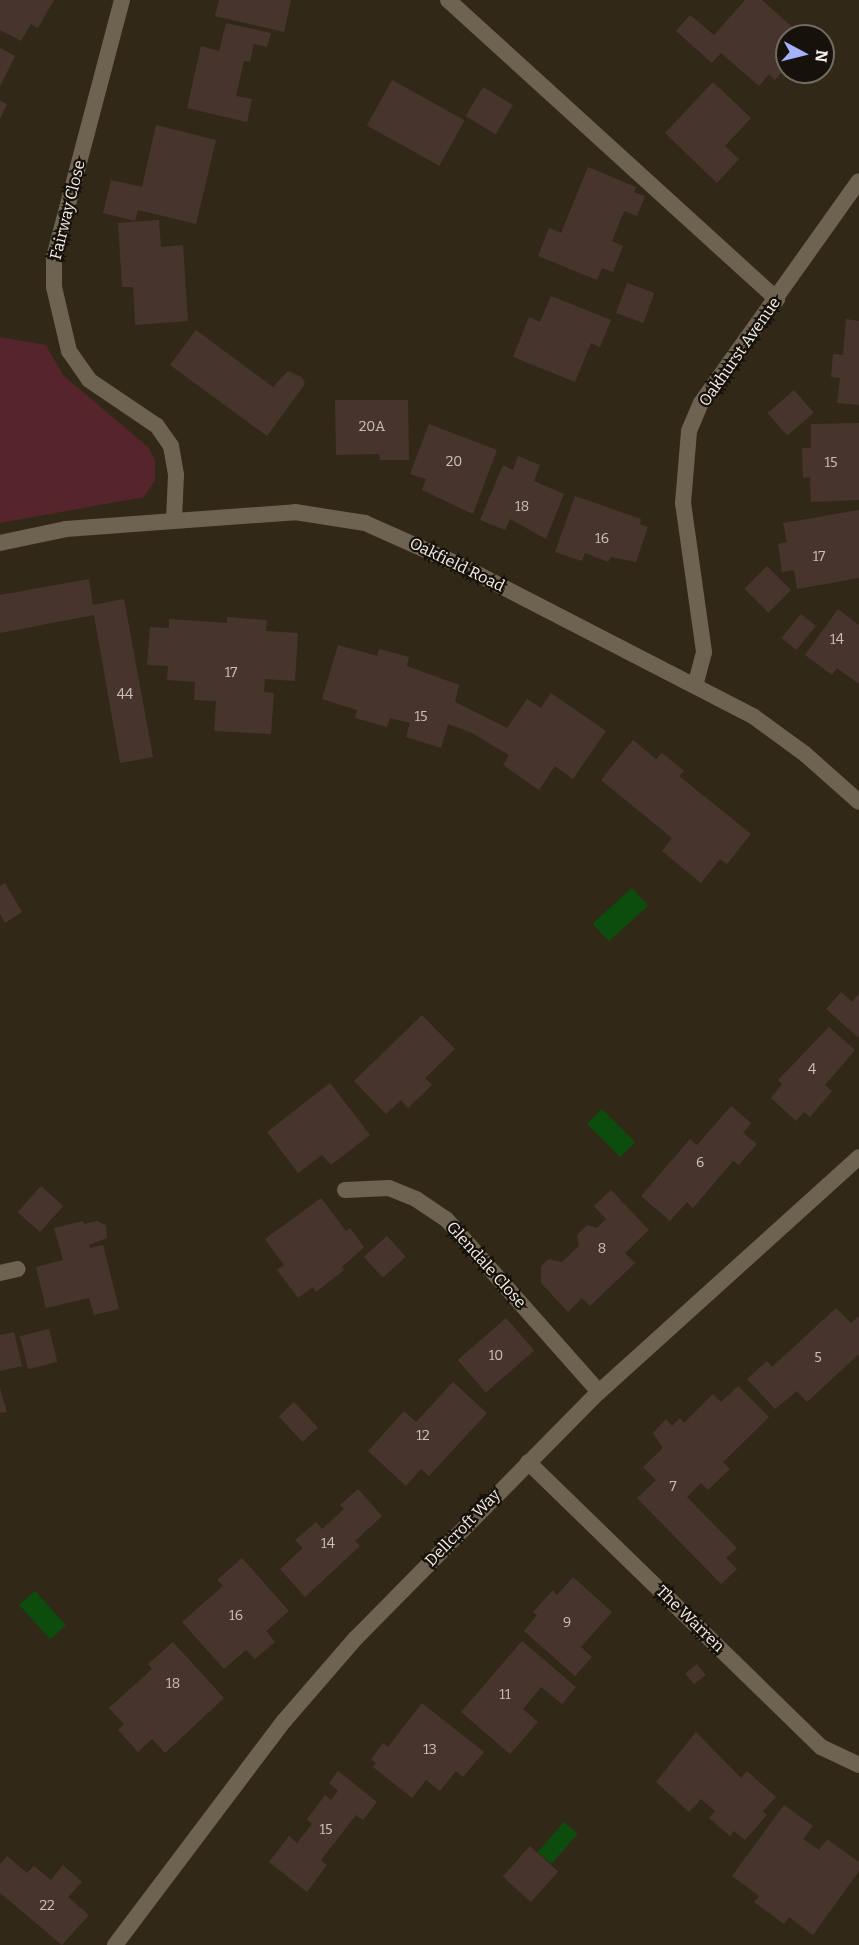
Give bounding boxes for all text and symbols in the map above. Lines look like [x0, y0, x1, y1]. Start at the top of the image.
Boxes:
north arrow [775, 24, 835, 84]
text: N [811, 49, 832, 63]
street label: Fairway Close [46, 158, 90, 262]
street label: Oakhurst Avenue [695, 294, 785, 410]
house number: 20A [359, 419, 385, 435]
house number: 20 [446, 454, 462, 470]
house number: 15 [824, 455, 838, 471]
house number: 18 [515, 499, 529, 515]
house number: 16 [595, 531, 609, 547]
street label: Oakfield Road [406, 534, 508, 596]
house number: 17 [813, 549, 825, 565]
house number: 14 [830, 632, 844, 648]
house number: 17 [225, 665, 237, 681]
house number: 44 [117, 687, 133, 703]
house number: 15 [414, 709, 428, 725]
house number: 4 [808, 1062, 816, 1078]
house number: 6 [696, 1155, 704, 1171]
street label: Glendale Close [442, 1218, 530, 1312]
house number: 8 [598, 1241, 606, 1257]
house number: 10 [489, 1348, 503, 1364]
house number: 5 [814, 1350, 822, 1366]
house number: 12 [416, 1428, 430, 1444]
house number: 7 [669, 1479, 677, 1495]
street label: Dellcroft Way [421, 1485, 505, 1571]
house number: 14 [321, 1536, 335, 1552]
street label: The Warren [652, 1582, 728, 1656]
house number: 16 [229, 1608, 243, 1624]
house number: 9 [563, 1615, 571, 1631]
house number: 18 [166, 1676, 180, 1692]
house number: 11 [499, 1687, 511, 1703]
house number: 13 [423, 1742, 437, 1758]
house number: 15 [319, 1822, 333, 1838]
house number: 22 [39, 1898, 55, 1914]

